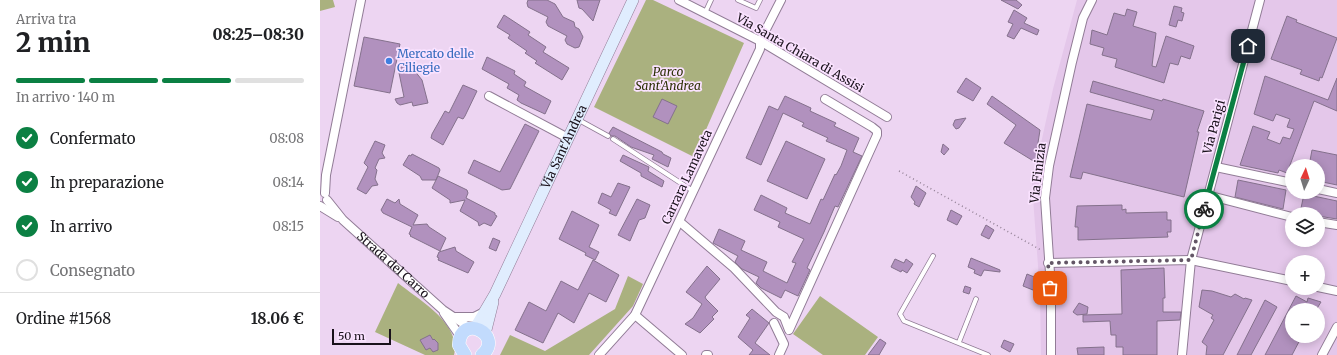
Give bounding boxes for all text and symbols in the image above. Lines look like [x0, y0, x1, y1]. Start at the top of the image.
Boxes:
street label: Via Santa Chiara di Assisi [733, 9, 867, 95]
text: Arriva tra [16, 11, 76, 28]
text: 08:25–08:30 [212, 25, 304, 44]
text: 2 min [16, 26, 90, 59]
pin [1231, 29, 1265, 63]
icon: home [1237, 35, 1259, 57]
place label: Mercato delle Ciliegie [397, 46, 474, 75]
marker: Mercato delle Ciliegie [384, 56, 394, 66]
park label: Parco Sant'Andrea [635, 64, 701, 93]
text: In arrivo · 140 m [16, 89, 115, 106]
street label: Via Parigi [1199, 98, 1228, 157]
street label: Via Sant'Andrea [537, 102, 590, 192]
icon: check [16, 127, 38, 149]
street label: Carrara Lamaveta [658, 127, 715, 226]
text: Confermato [50, 129, 135, 148]
text: 08:08 [269, 130, 304, 147]
street label: Via Finizia [1026, 141, 1049, 205]
north arrow [1285, 159, 1325, 199]
map controls [1285, 159, 1325, 343]
icon: check [16, 171, 38, 193]
text: In preparazione [50, 173, 164, 192]
text: 08:14 [272, 174, 304, 191]
courier [1184, 189, 1224, 229]
icon: bike [1193, 198, 1215, 220]
button: layers [1285, 207, 1325, 247]
icon: check [16, 215, 38, 237]
text: In arrivo [50, 217, 112, 236]
text: 08:15 [273, 218, 304, 235]
street label: Strada del Carro [354, 228, 433, 301]
button: + [1285, 255, 1325, 295]
text: Consegnato [50, 261, 135, 280]
pin [1033, 271, 1067, 305]
icon: bag [1039, 277, 1061, 299]
button: − [1285, 303, 1325, 343]
text: Ordine #1568 [16, 309, 111, 328]
text: 18.06 € [251, 309, 304, 328]
scale bar [332, 327, 391, 346]
text: 50 m [338, 329, 365, 343]

